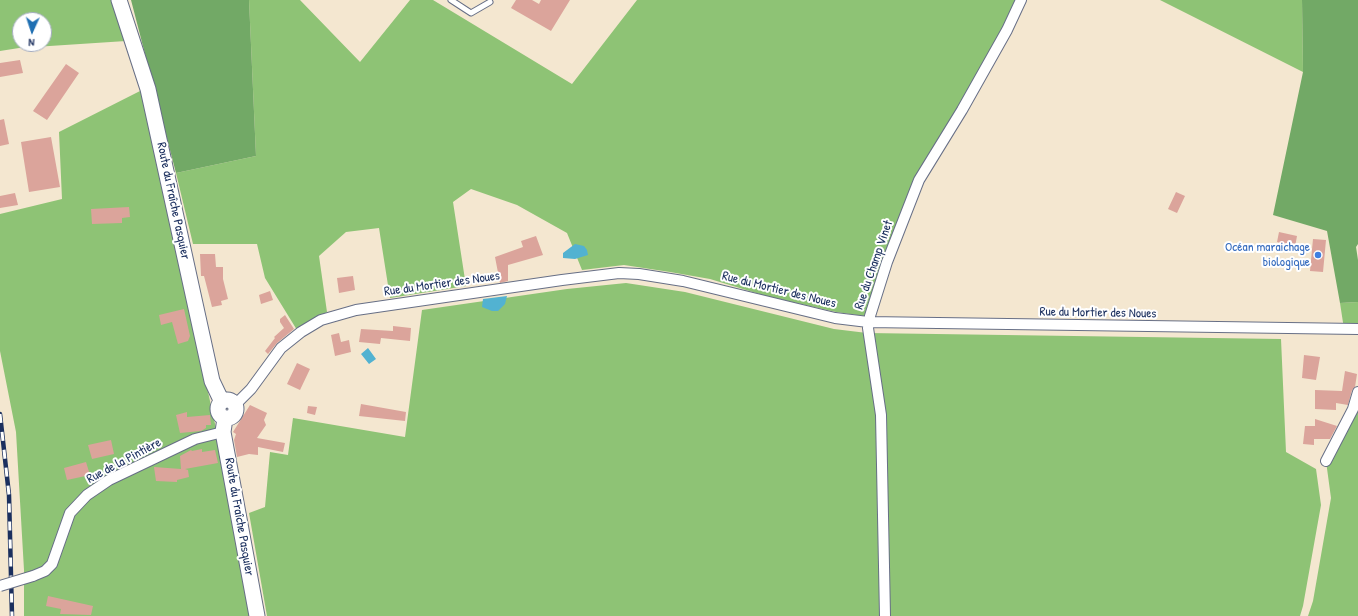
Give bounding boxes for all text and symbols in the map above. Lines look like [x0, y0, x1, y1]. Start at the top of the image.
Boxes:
north arrow [12, 12, 52, 52]
text: N [28, 36, 35, 50]
street label: Route du Fraîche Pasquier [153, 141, 193, 261]
street label: Rue du Champ Vinet [851, 218, 897, 312]
place label: Océan maraichage biologique [1225, 240, 1310, 271]
marker: Océan maraichage biologique [1313, 250, 1323, 260]
street label: Rue du Mortier des Noues [383, 268, 501, 300]
street label: Rue du Mortier des Noues [720, 268, 838, 312]
street label: Rue du Mortier des Noues [1039, 304, 1157, 322]
street label: Rue de la Pintière [84, 435, 164, 487]
street label: Route du Fraîche Pasquier [221, 457, 257, 577]

